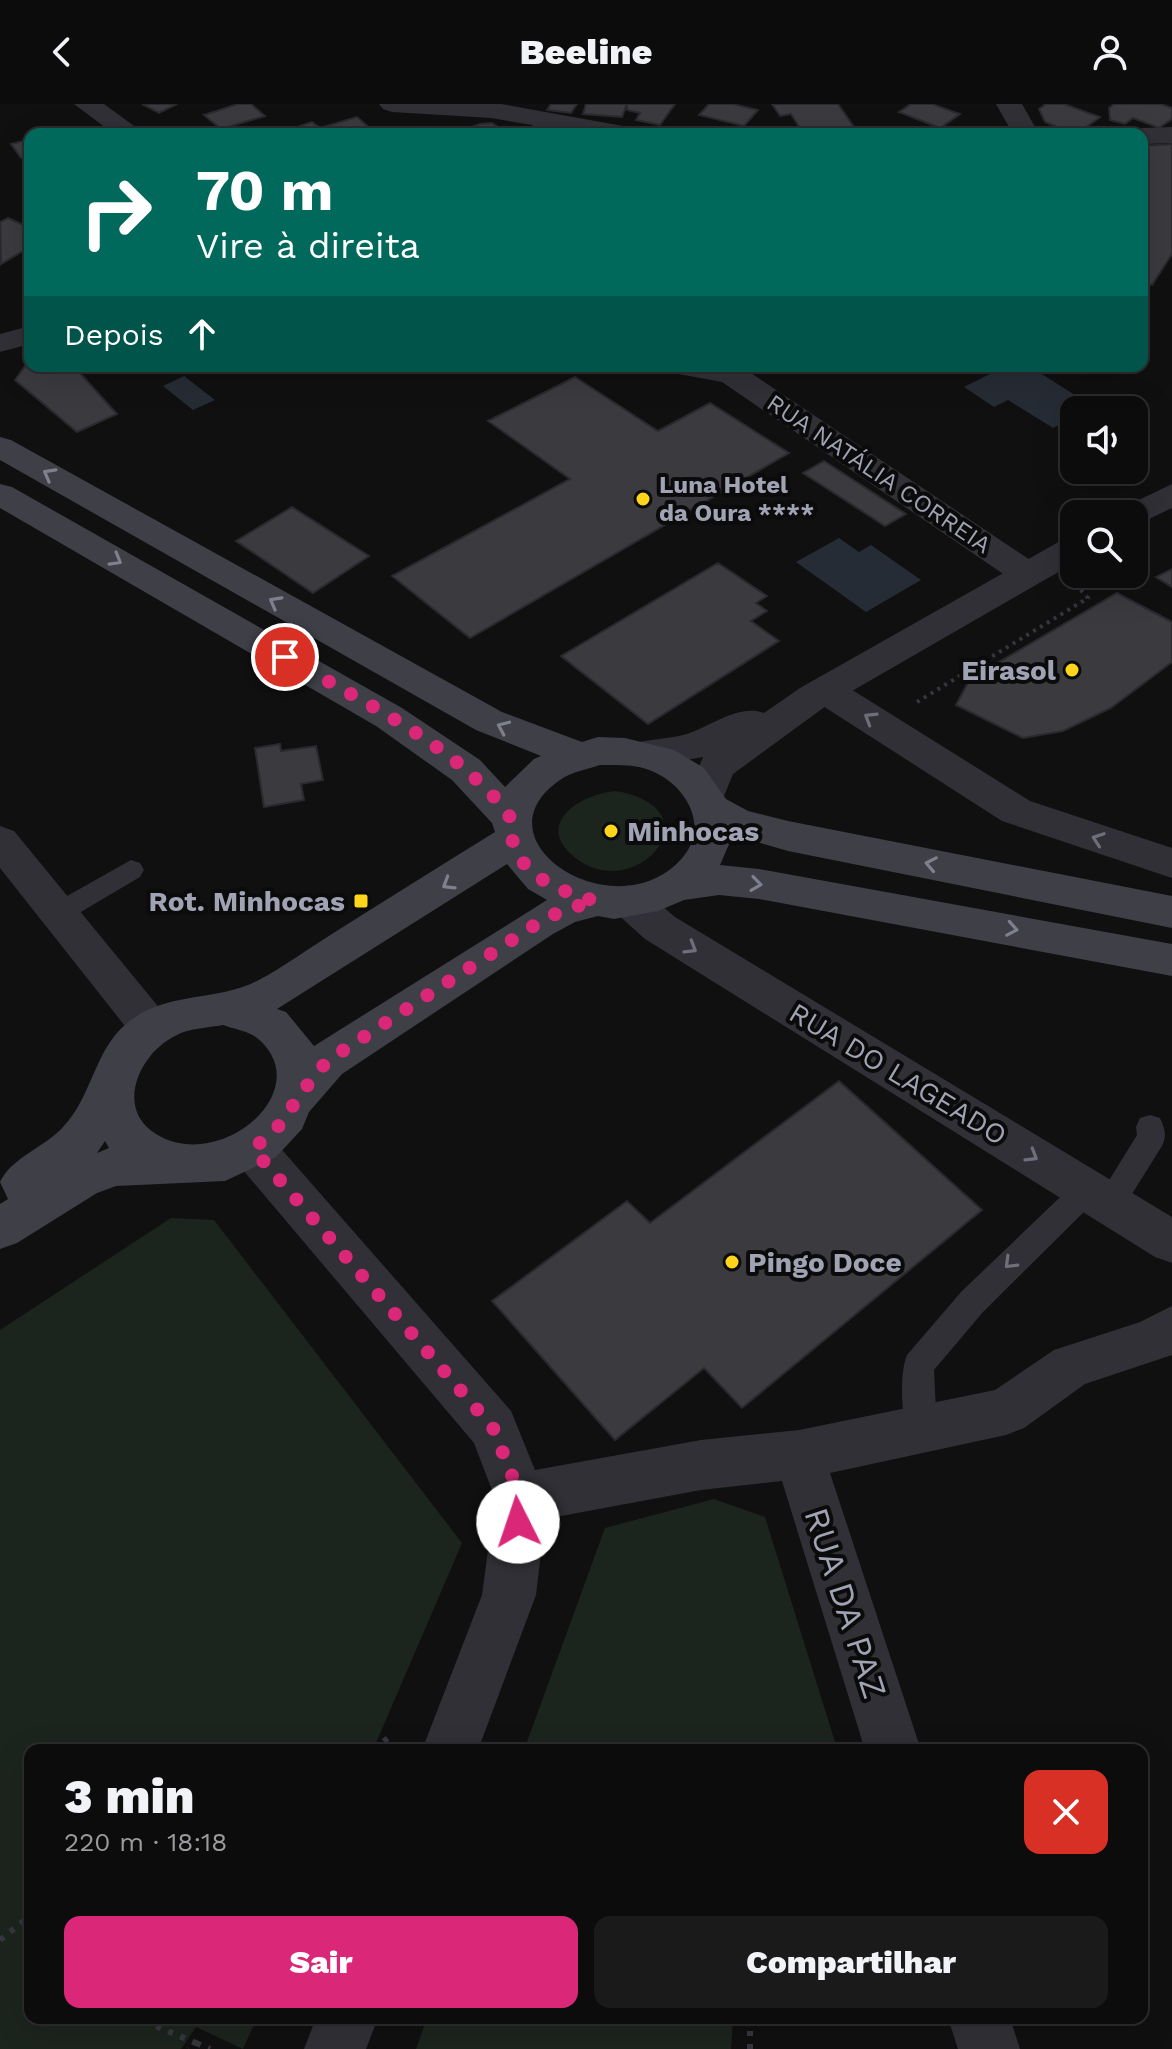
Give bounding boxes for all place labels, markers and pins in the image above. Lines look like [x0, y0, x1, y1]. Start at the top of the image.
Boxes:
place label: Luna Hotel da Oura **** [659, 471, 814, 527]
marker: Luna Hotel da Oura **** [634, 490, 652, 508]
pin [251, 623, 319, 691]
place label: Eirasol [961, 654, 1057, 687]
marker: Eirasol [1063, 661, 1081, 679]
place label: Minhocas [627, 815, 759, 848]
marker: Minhocas [602, 822, 620, 840]
place label: Rot. Minhocas [149, 885, 345, 918]
marker: Rot. Minhocas [352, 892, 370, 910]
place label: Pingo Doce [748, 1246, 902, 1279]
marker: Pingo Doce [723, 1253, 741, 1271]

